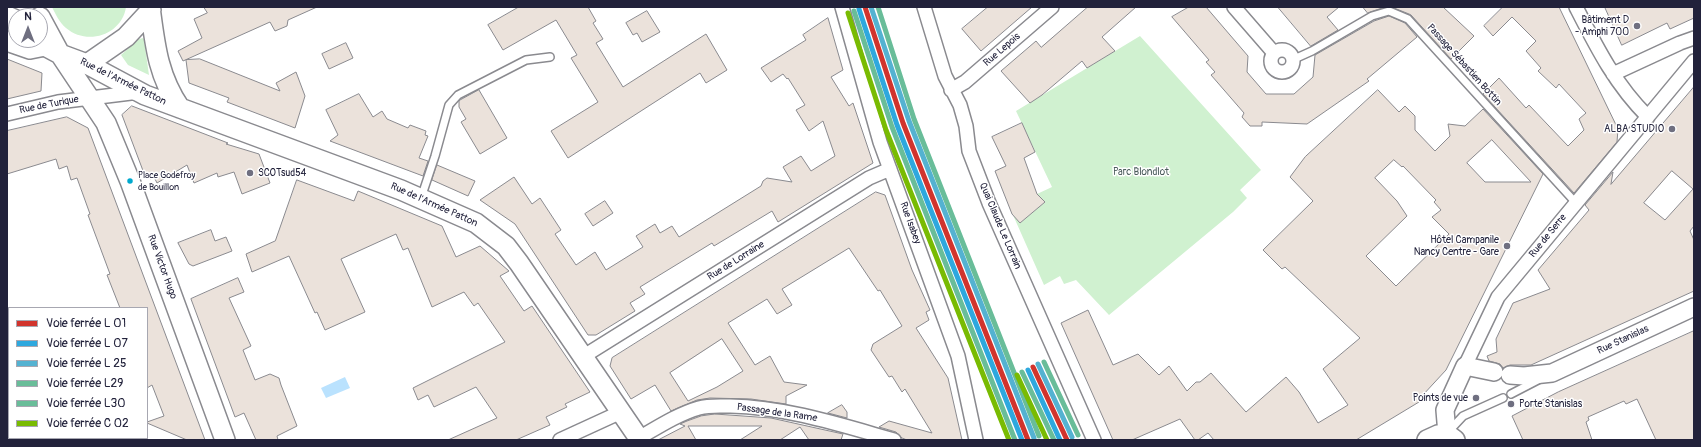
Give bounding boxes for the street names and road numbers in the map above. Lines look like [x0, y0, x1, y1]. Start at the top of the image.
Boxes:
street label: Passage Sébastien Bottin [1424, 22, 1504, 108]
street label: Rue Lepois [981, 31, 1023, 69]
street label: Rue de l'Armée Patton [78, 56, 168, 108]
street label: Rue de Turique [18, 93, 80, 117]
street label: Rue de l'Armée Patton [389, 180, 479, 230]
street label: Quai Claude Le Lorrain [976, 181, 1024, 271]
street label: Rue Isabey [897, 200, 923, 246]
street label: Rue de Serre [1527, 212, 1569, 260]
street label: Rue Victor Hugo [145, 233, 179, 301]
street label: Rue de Lorraine [705, 239, 767, 283]
street label: Rue Stanislas [1595, 323, 1651, 357]
street label: Passage de la Rame [736, 401, 818, 425]

